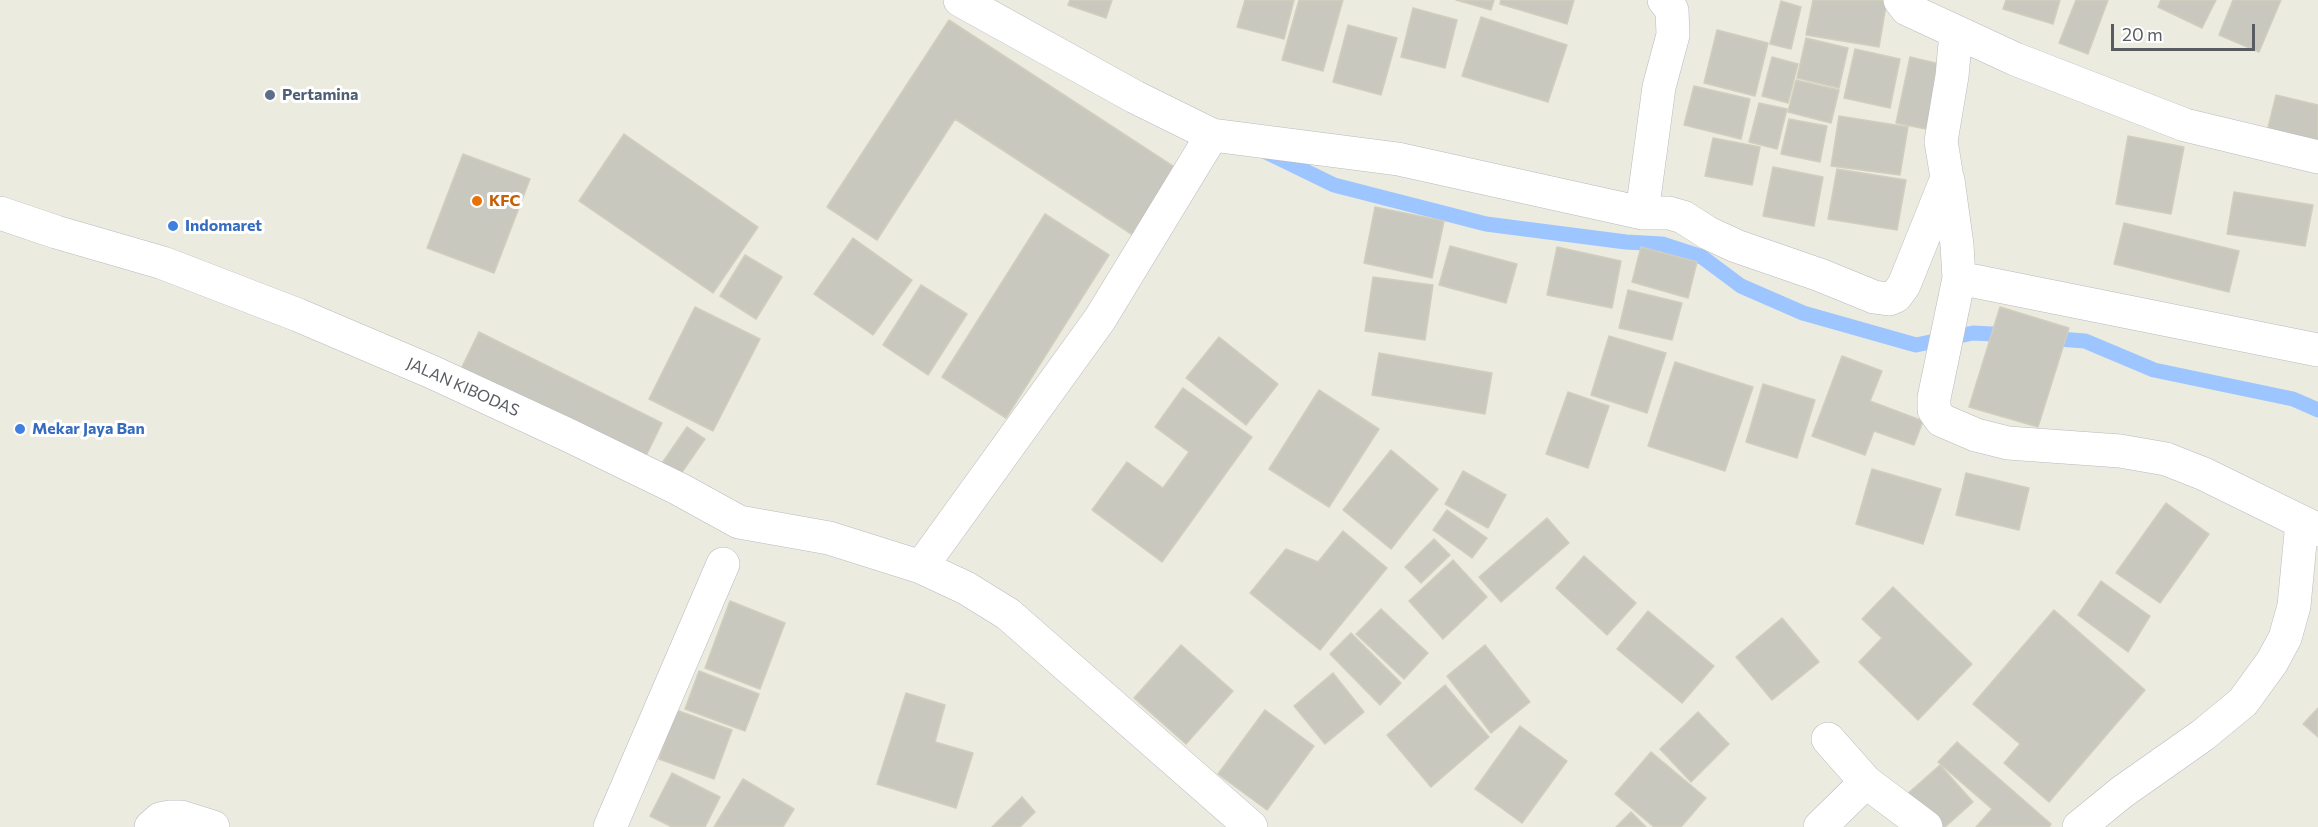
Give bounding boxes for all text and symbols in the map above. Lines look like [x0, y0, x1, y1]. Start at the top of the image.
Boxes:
scale bar [2114, 12, 2258, 50]
text: 20 m [2122, 23, 2163, 45]
place label: Pertamina [282, 85, 358, 105]
marker: Pertamina [263, 88, 277, 102]
place label: KFC [489, 191, 520, 211]
marker: KFC [470, 194, 484, 208]
place label: Indomaret [185, 216, 262, 236]
marker: Indomaret [166, 219, 180, 233]
street label: JALAN KIBODAS [404, 354, 522, 420]
place label: Mekar Jaya Ban [32, 419, 145, 439]
marker: Mekar Jaya Ban [13, 422, 27, 436]

